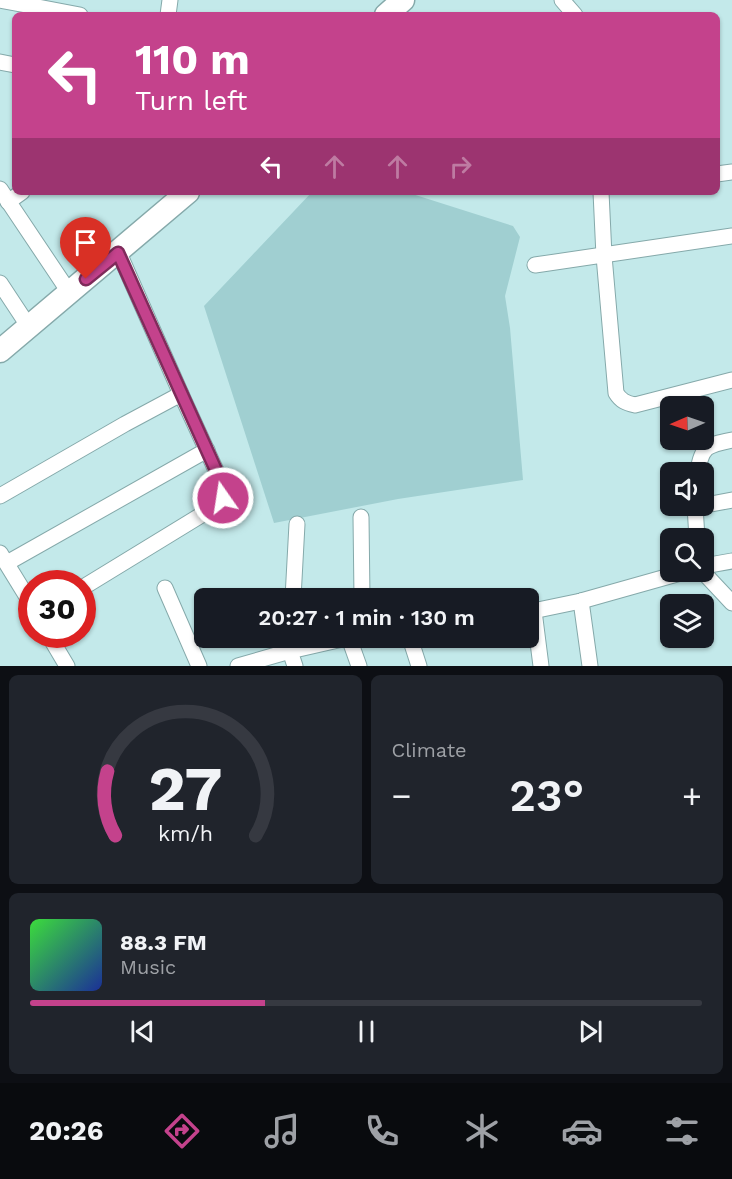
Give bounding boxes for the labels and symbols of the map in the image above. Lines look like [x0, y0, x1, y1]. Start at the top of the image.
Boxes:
pin [60, 217, 111, 279]
north arrow [660, 396, 714, 450]
position arrow [191, 466, 255, 530]
speed limit sign: 30 [18, 570, 96, 648]

